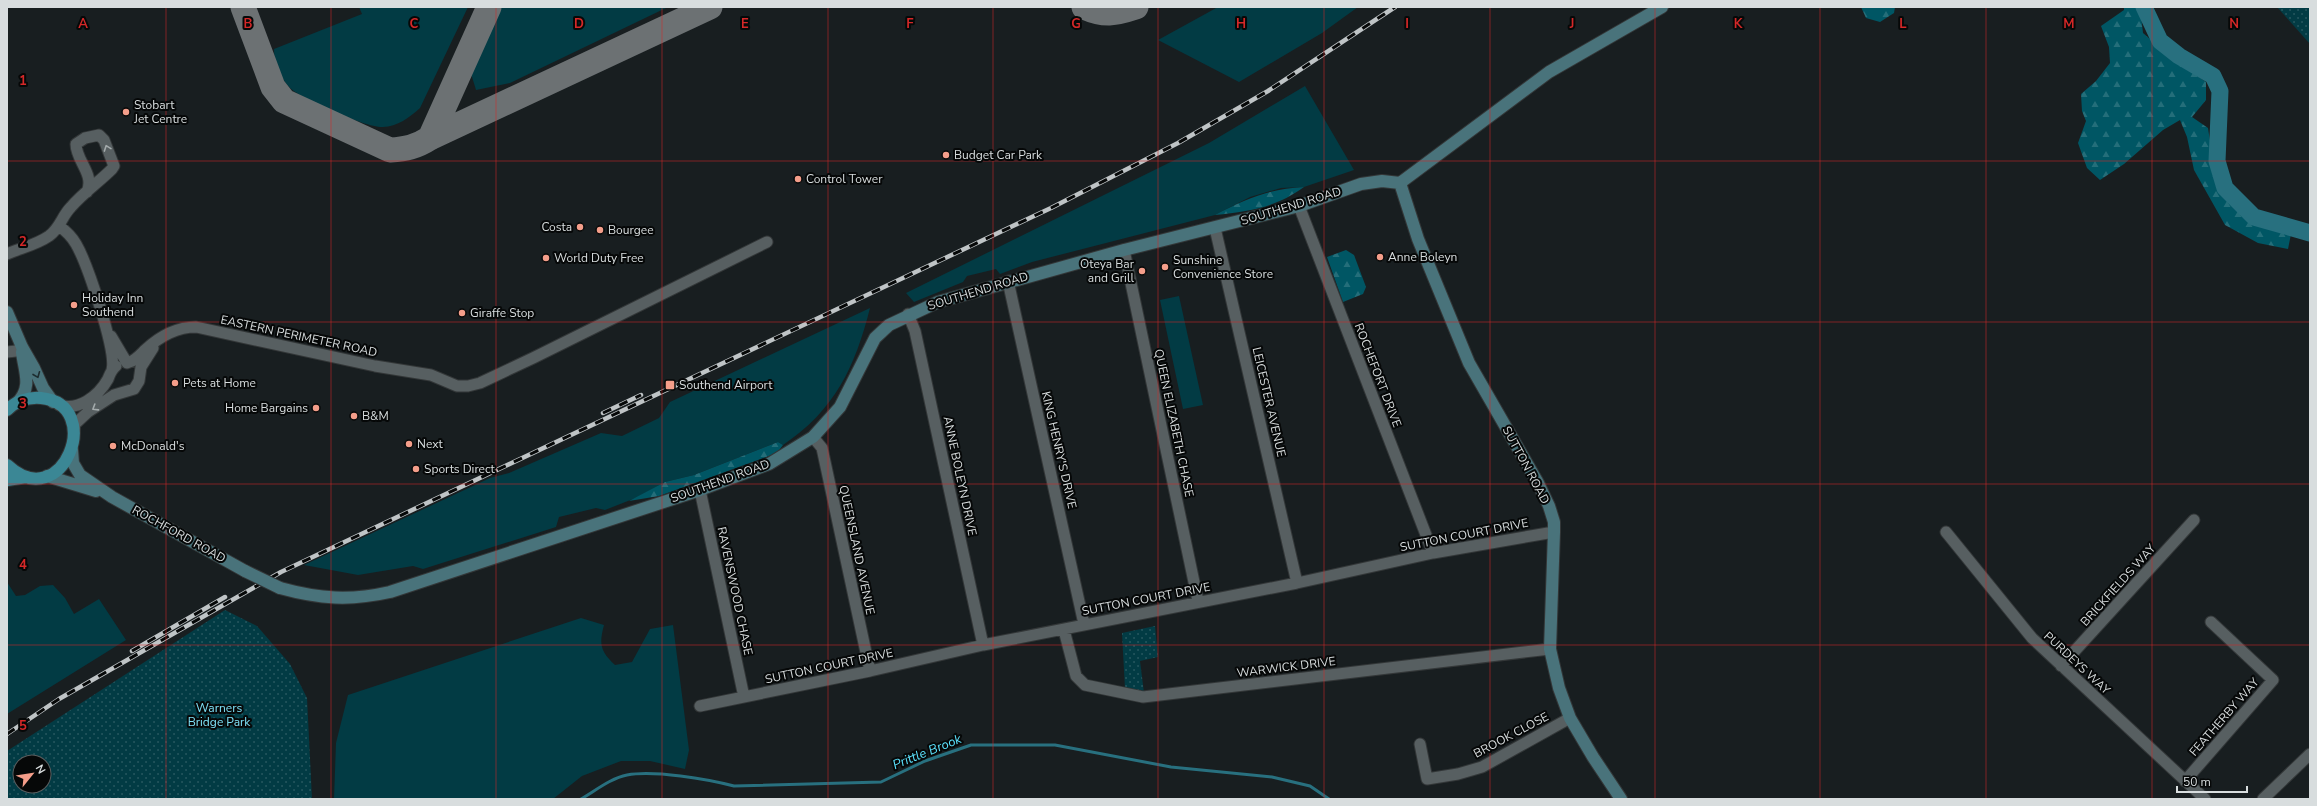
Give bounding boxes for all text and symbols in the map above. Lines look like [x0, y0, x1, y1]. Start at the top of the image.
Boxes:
text: A [78, 15, 88, 33]
text: B [244, 15, 253, 33]
text: C [410, 15, 419, 33]
text: D [574, 15, 584, 33]
text: E [741, 15, 749, 33]
text: F [906, 15, 914, 33]
text: G [1071, 15, 1081, 33]
text: H [1236, 15, 1246, 33]
text: I [1405, 15, 1409, 33]
text: J [1569, 15, 1574, 33]
text: K [1734, 15, 1743, 33]
text: L [1899, 15, 1907, 33]
text: M [2063, 15, 2075, 33]
text: N [2229, 15, 2239, 33]
text: 1 [19, 72, 27, 90]
place label: Stobart Jet Centre [133, 97, 187, 127]
marker: Stobart Jet Centre [121, 107, 131, 117]
one-way arrow [104, 145, 112, 152]
place label: Budget Car Park [954, 147, 1043, 163]
marker: Budget Car Park [941, 150, 951, 160]
place label: Control Tower [806, 171, 883, 187]
marker: Control Tower [793, 174, 803, 184]
street label: SOUTHEND ROAD [1239, 183, 1343, 229]
place label: Costa [541, 219, 572, 235]
marker: Costa [575, 222, 585, 232]
place label: Bourgee [608, 222, 654, 238]
marker: Bourgee [595, 225, 605, 235]
text: 2 [19, 233, 27, 251]
place label: Anne Boleyn [1388, 249, 1457, 265]
place label: World Duty Free [554, 250, 644, 266]
place label: Sunshine Convenience Store [1173, 252, 1273, 282]
marker: Anne Boleyn [1375, 252, 1385, 262]
marker: World Duty Free [541, 253, 551, 263]
place label: Oteya Bar and Grill [1080, 256, 1135, 286]
marker: Sunshine Convenience Store [1160, 262, 1170, 272]
marker: Oteya Bar and Grill [1137, 266, 1147, 276]
street label: SOUTHEND ROAD [926, 268, 1030, 314]
place label: Holiday Inn Southend [82, 290, 143, 320]
marker: Holiday Inn Southend [69, 300, 79, 310]
place label: Giraffe Stop [470, 305, 534, 321]
marker: Giraffe Stop [457, 308, 467, 318]
street label: EASTERN PERIMETER ROAD [219, 312, 379, 360]
street label: ROCHEFORT DRIVE [1351, 321, 1405, 429]
street label: LEICESTER AVENUE [1249, 346, 1289, 458]
street label: QUEEN ELIZABETH CHASE [1150, 348, 1198, 498]
one-way arrow [33, 371, 41, 378]
place label: Pets at Home [183, 375, 256, 391]
place label: Southend Airport [679, 377, 773, 393]
marker: Pets at Home [170, 378, 180, 388]
marker: Southend Airport [664, 379, 676, 391]
street label: KING HENRY'S DRIVE [1038, 390, 1080, 510]
text: 3 [19, 395, 27, 413]
place label: Home Bargains [225, 400, 308, 416]
one-way arrow [92, 403, 99, 410]
marker: Home Bargains [311, 403, 321, 413]
place label: B&M [362, 408, 389, 424]
marker: B&M [349, 411, 359, 421]
street label: ANNE BOLEYN DRIVE [940, 415, 980, 537]
street label: SUTTON ROAD [1499, 423, 1553, 507]
place label: Next [417, 436, 444, 452]
place label: McDonald's [121, 438, 185, 454]
marker: Next [404, 439, 414, 449]
marker: McDonald's [108, 441, 118, 451]
street label: SOUTHEND ROAD [668, 456, 772, 506]
place label: Sports Direct [424, 461, 496, 477]
marker: Sports Direct [411, 464, 421, 474]
street label: QUEENSLAND AVENUE [835, 484, 879, 616]
street label: ROCHFORD ROAD [129, 502, 229, 566]
street label: SUTTON COURT DRIVE [1398, 515, 1530, 555]
street label: RAVENSWOOD CHASE [714, 525, 756, 657]
street label: BRICKFIELDS WAY [2077, 540, 2160, 629]
text: 4 [19, 556, 27, 574]
street label: SUTTON COURT DRIVE [1080, 579, 1212, 619]
street label: PURDEYS WAY [2040, 628, 2114, 698]
street label: SUTTON COURT DRIVE [764, 645, 894, 687]
street label: WARWICK DRIVE [1236, 653, 1336, 681]
street label: FEATHERBY WAY [2186, 674, 2263, 759]
park label: Warners Bridge Park [188, 700, 251, 730]
street label: BROOK CLOSE [1471, 708, 1551, 762]
text: 5 [19, 717, 27, 735]
water label: Prittle Brook [890, 730, 965, 774]
north arrow [12, 754, 52, 794]
text: N [32, 762, 49, 777]
scale bar [2177, 768, 2247, 794]
text: 50 m [2183, 774, 2211, 790]

